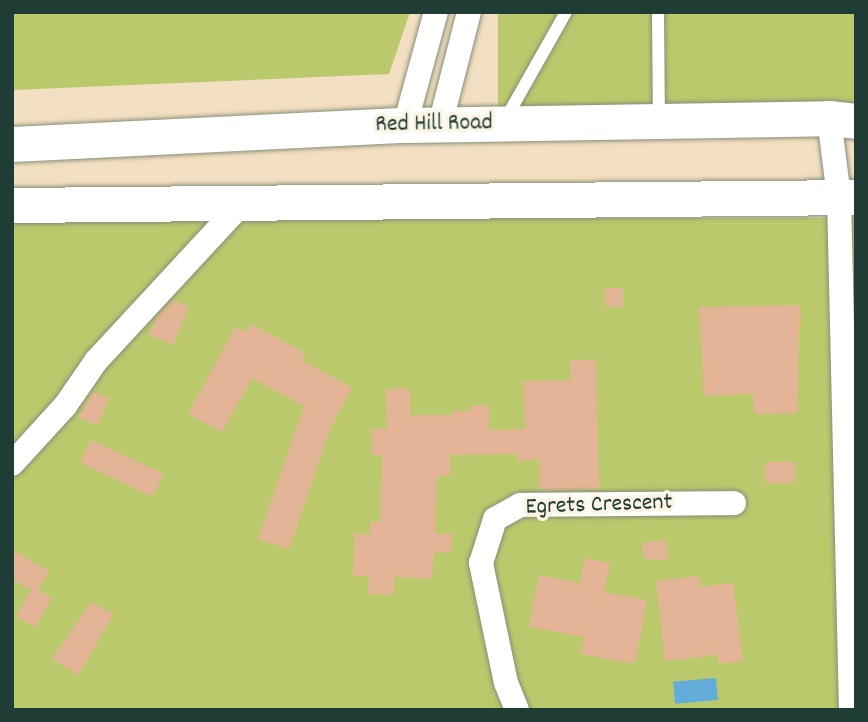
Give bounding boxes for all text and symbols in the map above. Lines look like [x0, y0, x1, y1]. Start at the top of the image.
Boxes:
street label: Red Hill Road [375, 110, 493, 140]
street label: Egrets Crescent [525, 489, 673, 523]

